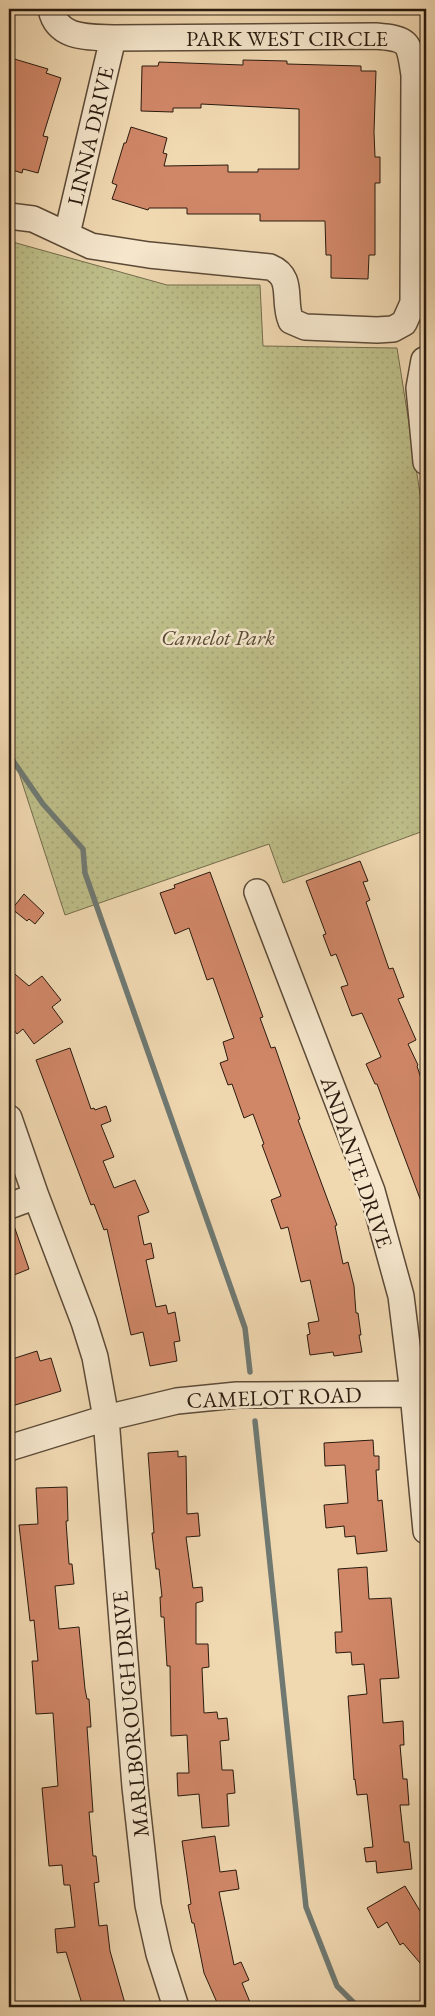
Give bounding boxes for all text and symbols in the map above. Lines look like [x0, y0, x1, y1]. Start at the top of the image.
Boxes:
street label: PARK WEST CIRCLE [186, 24, 388, 53]
street label: LINNA DRIVE [60, 64, 121, 208]
park label: Camelot Park [161, 623, 275, 652]
street label: ANDANTE DRIVE [313, 1072, 399, 1252]
street label: CAMELOT ROAD [186, 1380, 362, 1415]
street label: MARLBOROUGH DRIVE [105, 1590, 156, 1838]

